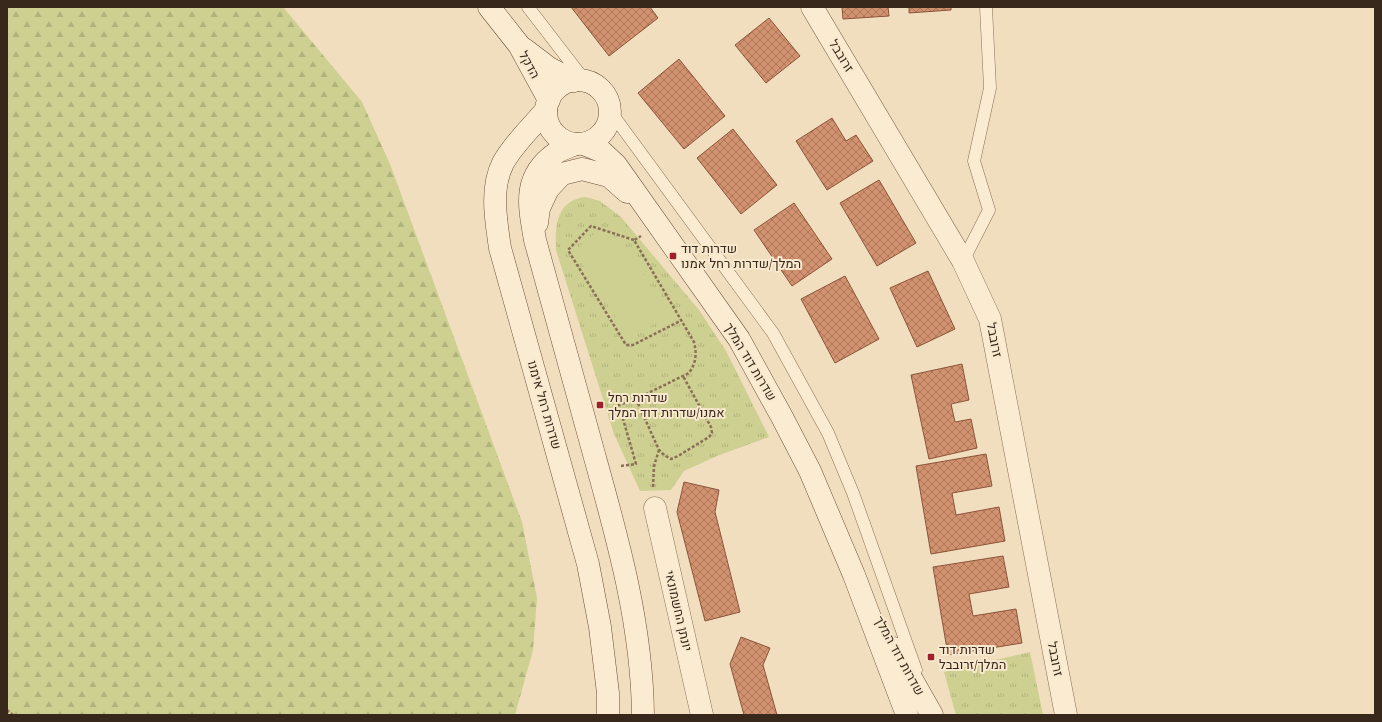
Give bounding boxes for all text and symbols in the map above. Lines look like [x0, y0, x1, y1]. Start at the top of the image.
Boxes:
street label: זרובבל [823, 36, 859, 77]
street label: הדקל [513, 47, 545, 83]
place label: שדרות דוד המלך/שדרות רחל אמנו [681, 239, 801, 274]
marker: שדרות דוד המלך/שדרות רחל אמנו [668, 251, 678, 261]
street label: שדרות דוד המלך [719, 319, 781, 405]
street label: זרובבל [981, 321, 1007, 360]
street label: שדרות רחל אימנו [522, 358, 566, 452]
place label: שדרות רחל אמנו/שדרות דוד המלך [608, 388, 725, 423]
marker: שדרות רחל אמנו/שדרות דוד המלך [595, 400, 605, 410]
street label: יונתן החשמונאי [659, 569, 697, 653]
street label: שדרות דוד המלך [869, 613, 929, 699]
place label: שדרות דוד המלך/זרובבל [939, 640, 1006, 675]
street label: זרובבל [1042, 640, 1068, 679]
marker: שדרות דוד המלך/זרובבל [926, 652, 936, 662]

